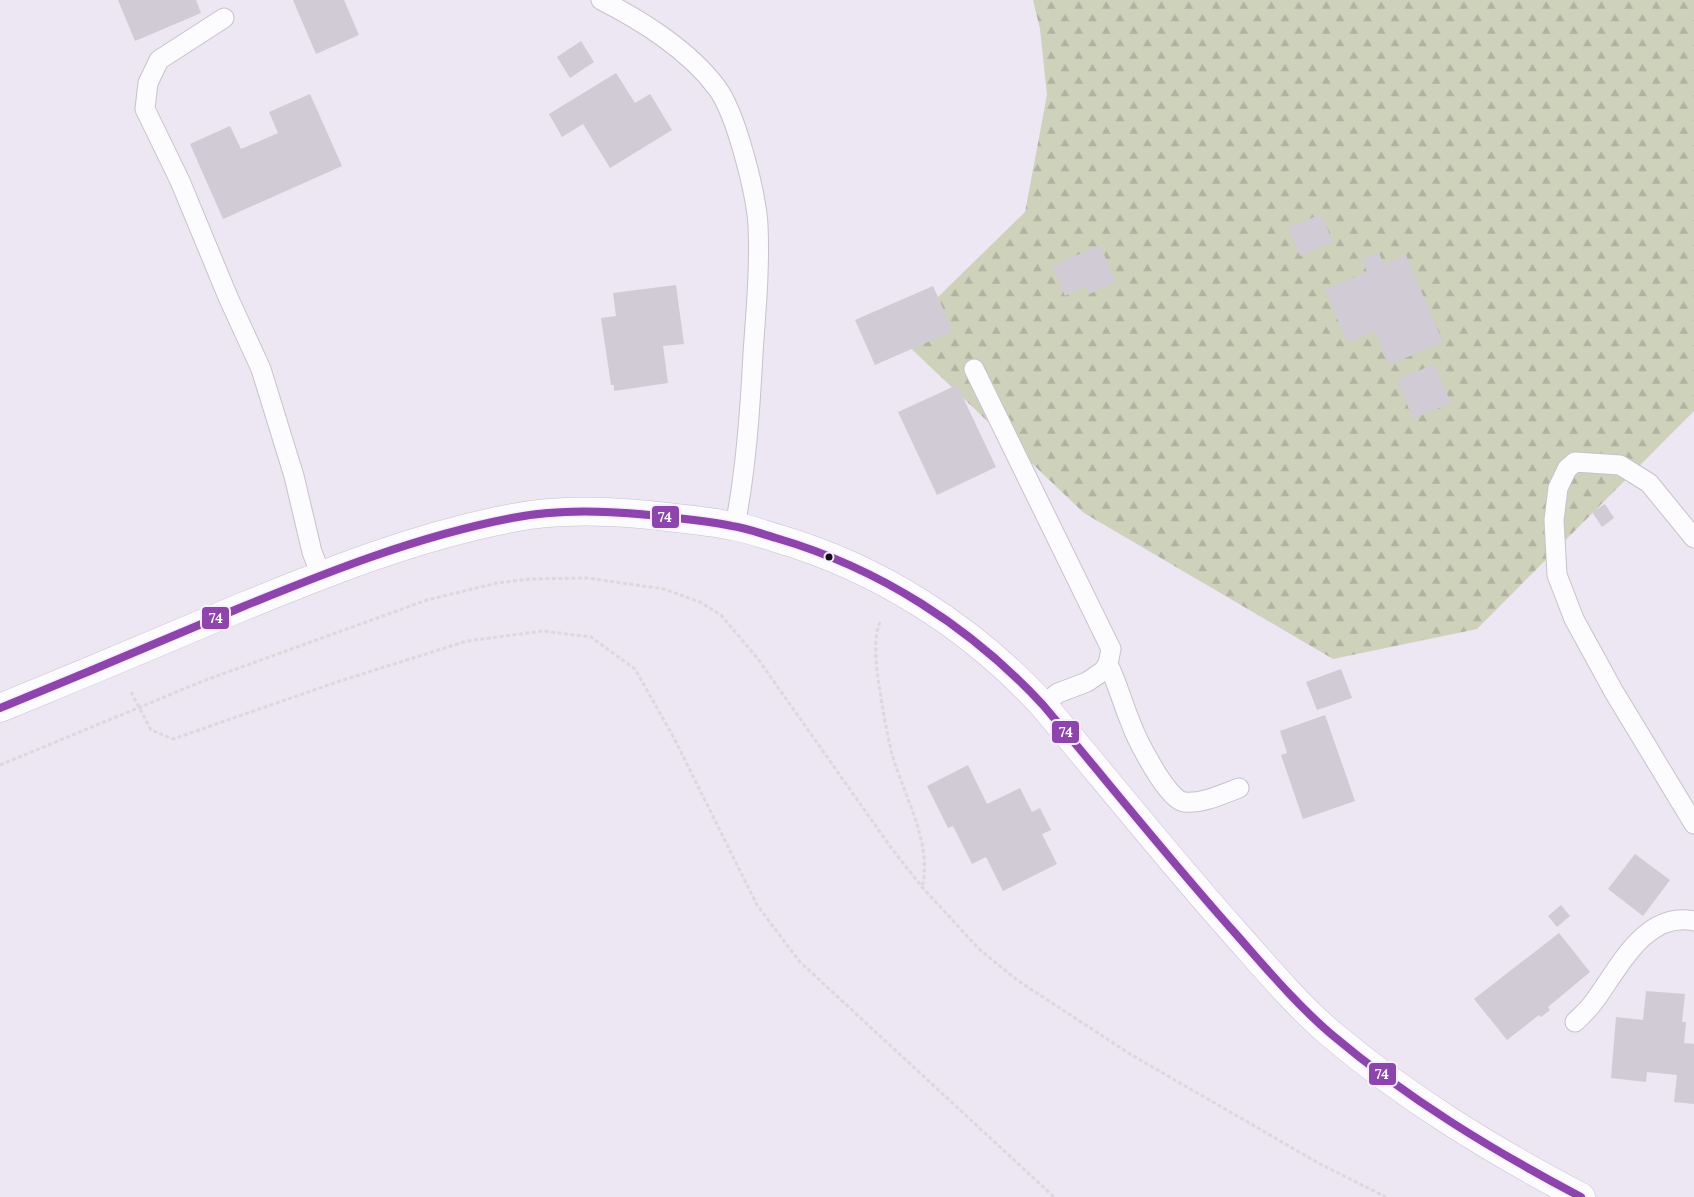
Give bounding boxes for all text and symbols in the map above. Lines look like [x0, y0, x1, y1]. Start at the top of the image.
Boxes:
line badge: 74 [651, 505, 680, 529]
text: 74 [658, 508, 672, 526]
unlabelled marker [824, 552, 834, 562]
line badge: 74 [201, 606, 230, 630]
text: 74 [209, 609, 223, 627]
line badge: 74 [1051, 720, 1080, 744]
text: 74 [1059, 723, 1073, 741]
line badge: 74 [1368, 1062, 1397, 1086]
text: 74 [1375, 1065, 1389, 1083]

